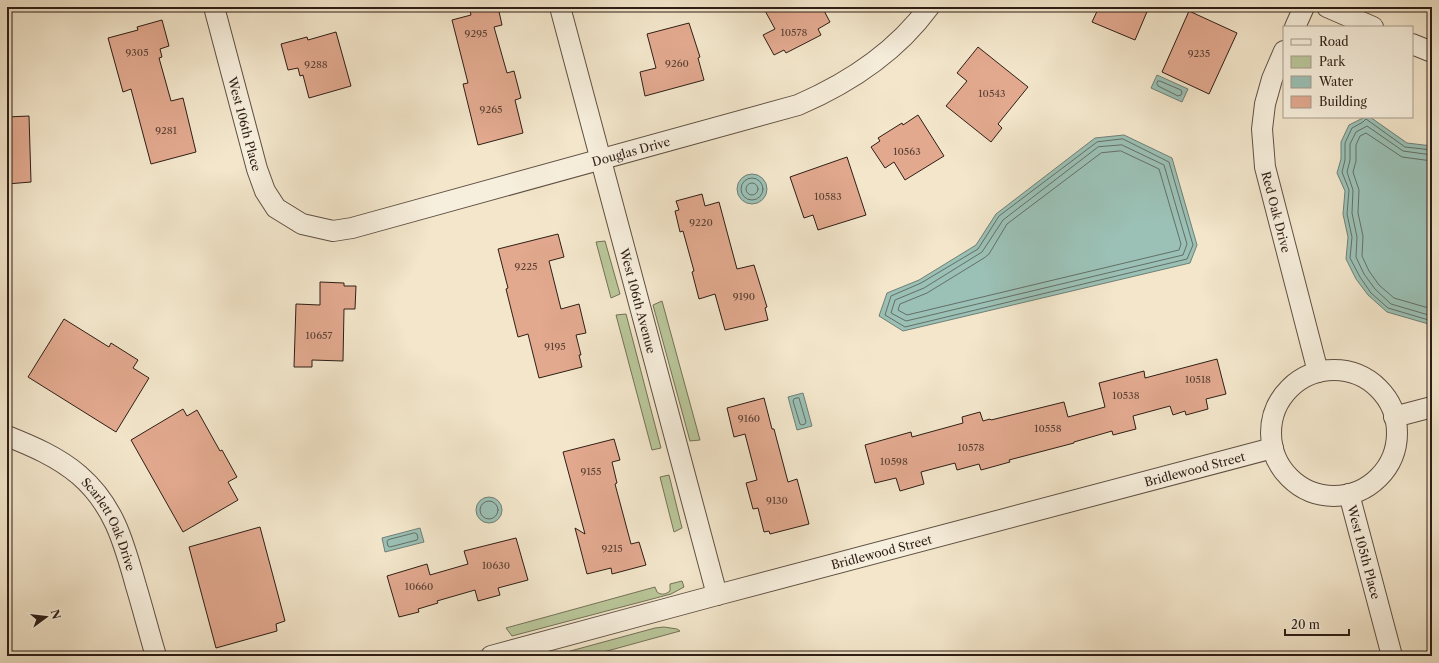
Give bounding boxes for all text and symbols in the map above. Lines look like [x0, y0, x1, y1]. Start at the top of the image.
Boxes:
house number: 10578 [781, 26, 807, 39]
legend [1283, 26, 1413, 118]
house number: 9295 [465, 27, 487, 40]
text: Road [1319, 34, 1349, 49]
house number: 9305 [125, 46, 149, 59]
house number: 9235 [1188, 47, 1210, 60]
text: Park [1319, 54, 1346, 69]
house number: 9260 [665, 57, 689, 70]
house number: 9288 [304, 58, 328, 71]
street label: West 106th Place [225, 74, 265, 173]
text: Water [1318, 74, 1353, 89]
house number: 10543 [978, 87, 1006, 100]
text: Building [1319, 94, 1367, 109]
house number: 9265 [480, 103, 502, 116]
house number: 9281 [155, 124, 178, 137]
street label: Douglas Drive [590, 133, 672, 169]
house number: 10563 [893, 145, 921, 158]
street label: Red Oak Drive [1259, 170, 1294, 254]
house number: 10583 [814, 190, 842, 203]
house number: 9220 [689, 216, 713, 229]
street label: West 106th Avenue [617, 245, 660, 355]
house number: 9225 [515, 260, 537, 273]
house number: 9190 [733, 290, 755, 303]
house number: 10657 [306, 329, 332, 342]
house number: 9195 [544, 340, 566, 353]
house number: 10518 [1185, 373, 1211, 386]
house number: 10538 [1112, 389, 1140, 402]
house number: 9160 [738, 412, 760, 425]
house number: 10558 [1034, 422, 1062, 435]
house number: 10578 [958, 441, 984, 454]
street label: Bridlewood Street [1143, 448, 1247, 489]
house number: 10598 [880, 455, 908, 468]
house number: 9155 [581, 465, 601, 478]
street label: Scarlett Oak Drive [79, 474, 139, 573]
house number: 9130 [766, 494, 788, 507]
street label: West 105th Place [1345, 502, 1384, 601]
street label: Bridlewood Street [829, 531, 934, 572]
house number: 9215 [601, 542, 623, 555]
house number: 10630 [482, 559, 510, 572]
house number: 10660 [405, 580, 433, 593]
north arrow [26, 597, 66, 637]
text: N [48, 608, 64, 621]
scale bar [1285, 611, 1349, 637]
text: 20 m [1291, 617, 1320, 632]

